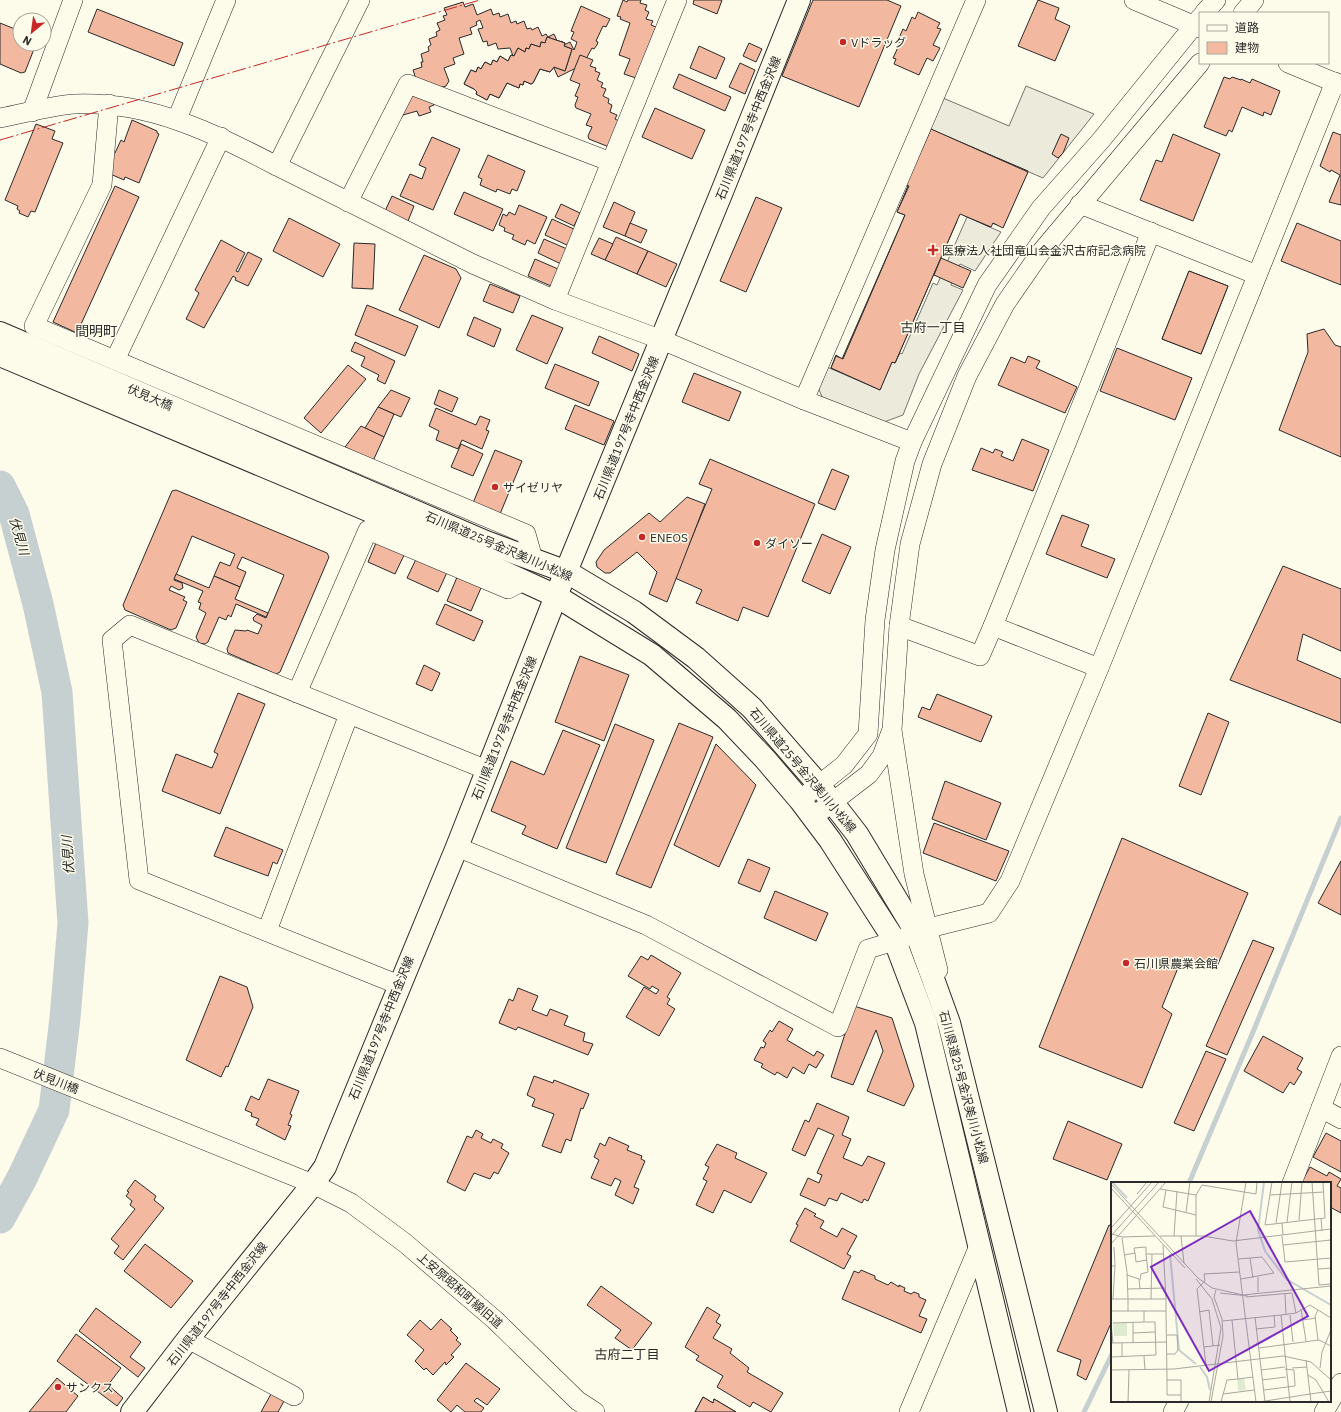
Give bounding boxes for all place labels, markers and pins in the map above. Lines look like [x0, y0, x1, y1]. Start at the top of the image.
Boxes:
place label: Vドラッグ [851, 35, 906, 50]
marker: Vドラッグ [838, 37, 848, 47]
place label: 医療法人社団竜山会金沢古府記念病院 [942, 243, 1146, 258]
marker: 医療法人社団竜山会金沢古府記念病院 [927, 244, 939, 256]
place label: サイゼリヤ [503, 480, 563, 495]
marker: サイゼリヤ [490, 482, 500, 492]
place label: ENEOS [650, 530, 688, 545]
marker: ENEOS [637, 532, 647, 542]
place label: ダイソー [765, 536, 813, 551]
marker: ダイソー [752, 538, 762, 548]
place label: 石川県農業会館 [1134, 956, 1218, 971]
marker: 石川県農業会館 [1121, 958, 1131, 968]
place label: サンクス [66, 1380, 114, 1395]
marker: サンクス [53, 1382, 63, 1392]

